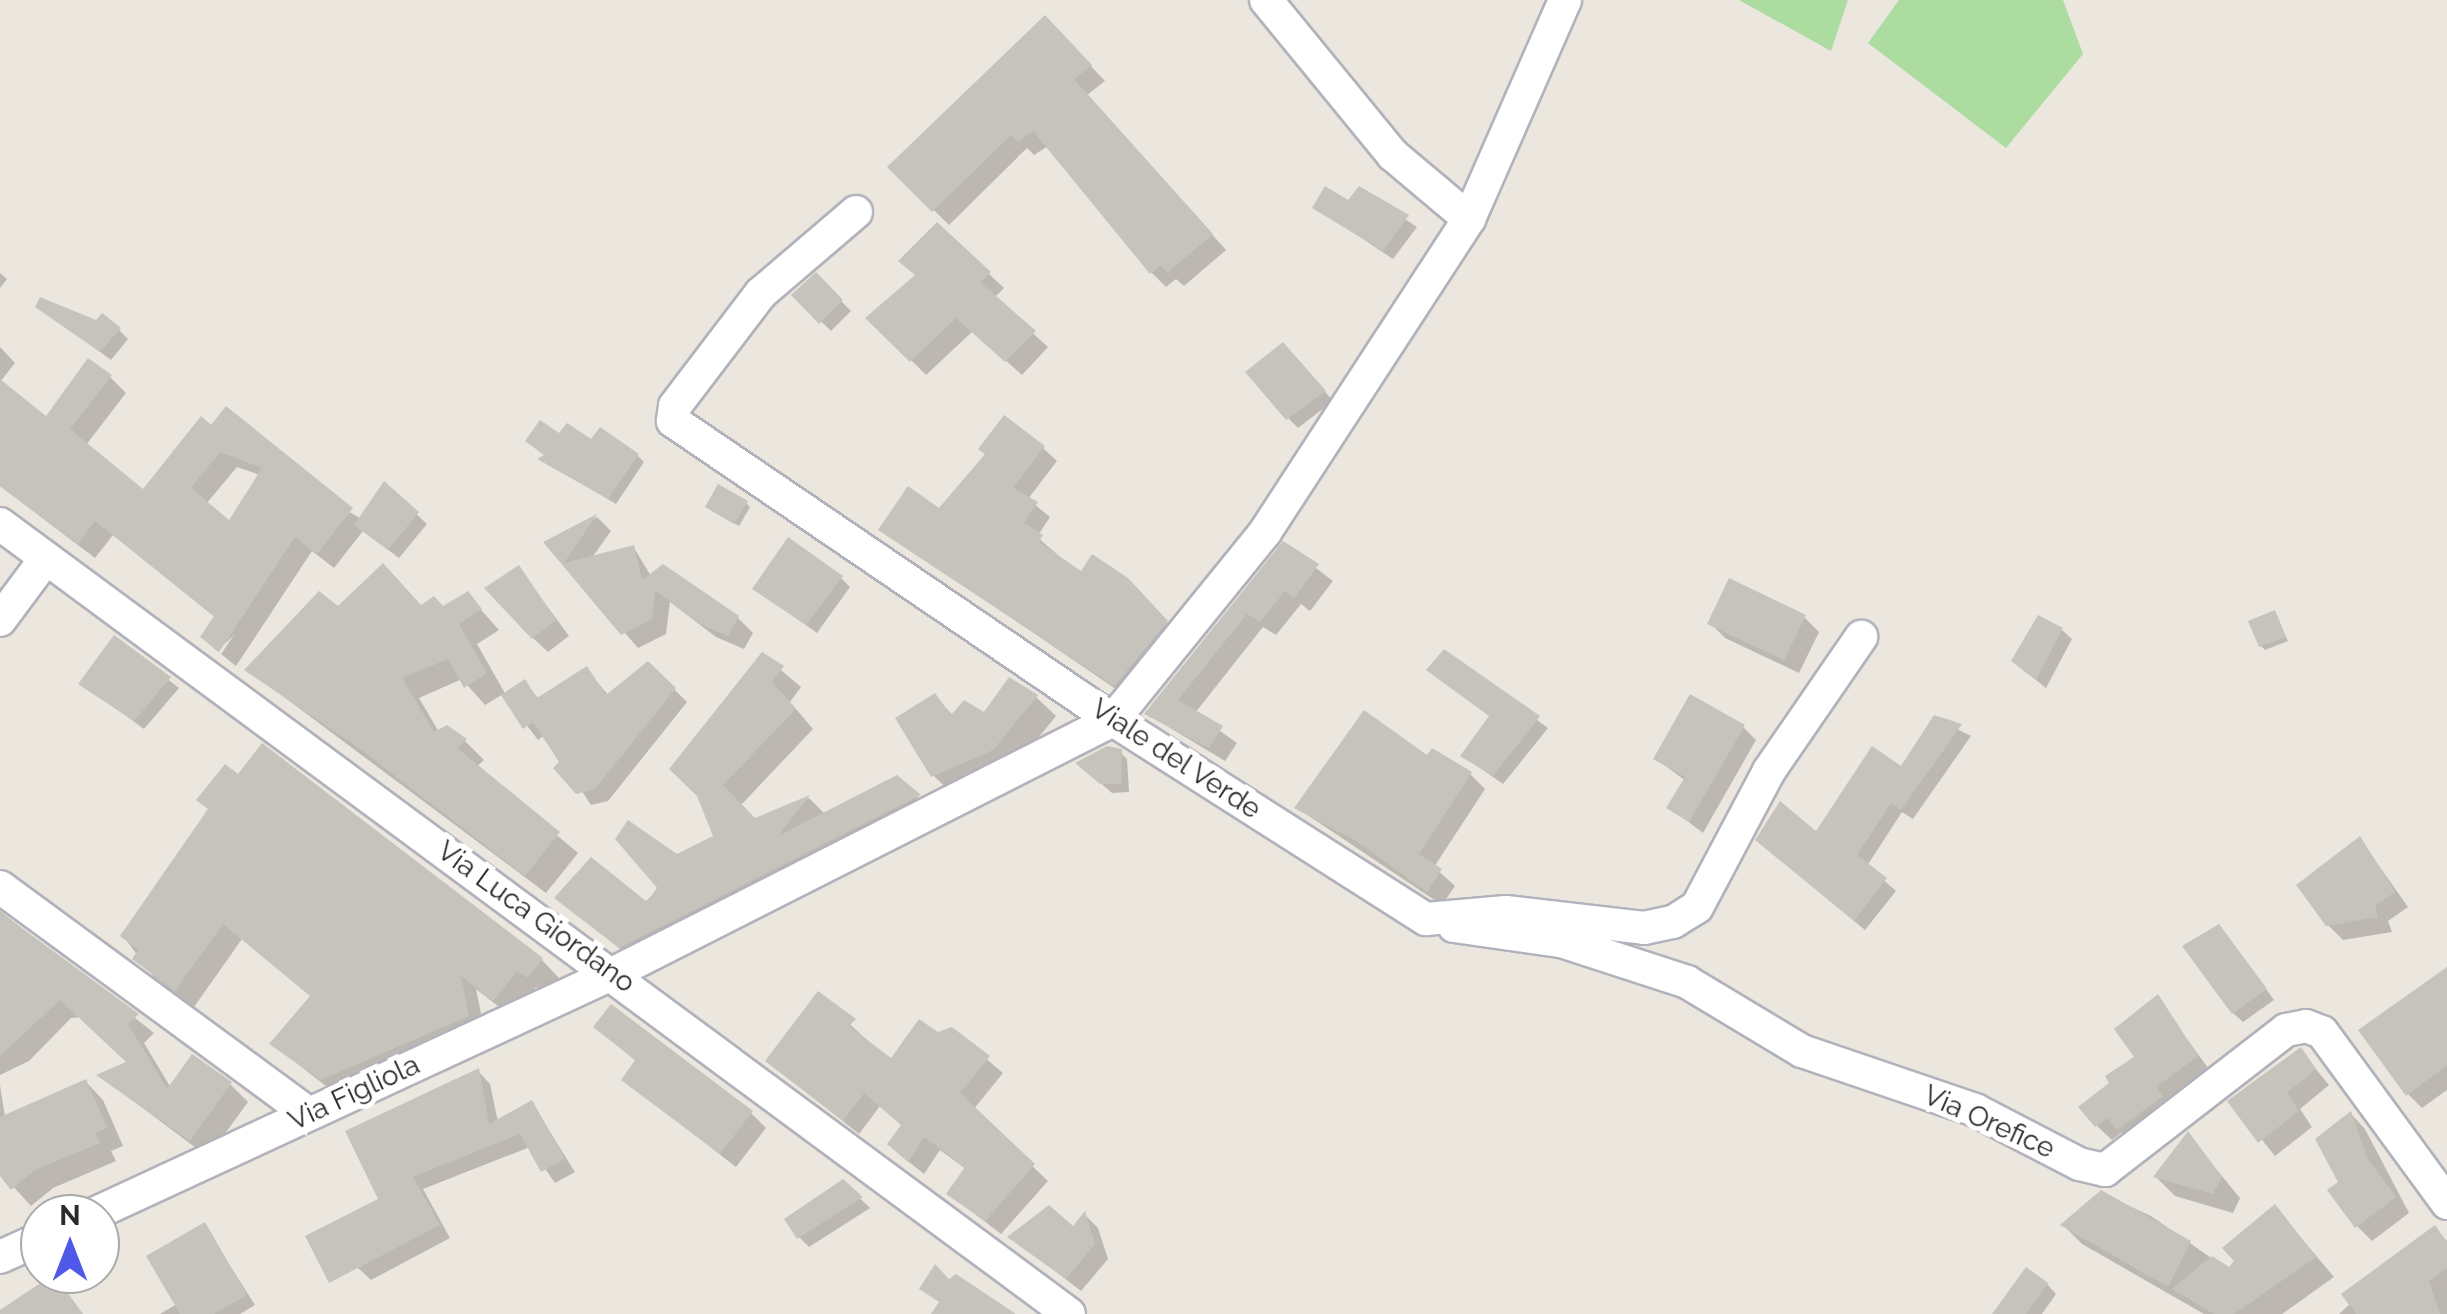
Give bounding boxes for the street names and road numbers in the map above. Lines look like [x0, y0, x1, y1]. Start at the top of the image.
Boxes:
street label: Viale del Verde [1084, 691, 1268, 827]
street label: Via Luca Giordano [431, 834, 641, 1000]
street label: Via Figliola [283, 1048, 425, 1138]
street label: Via Orefice [1918, 1078, 2060, 1166]

